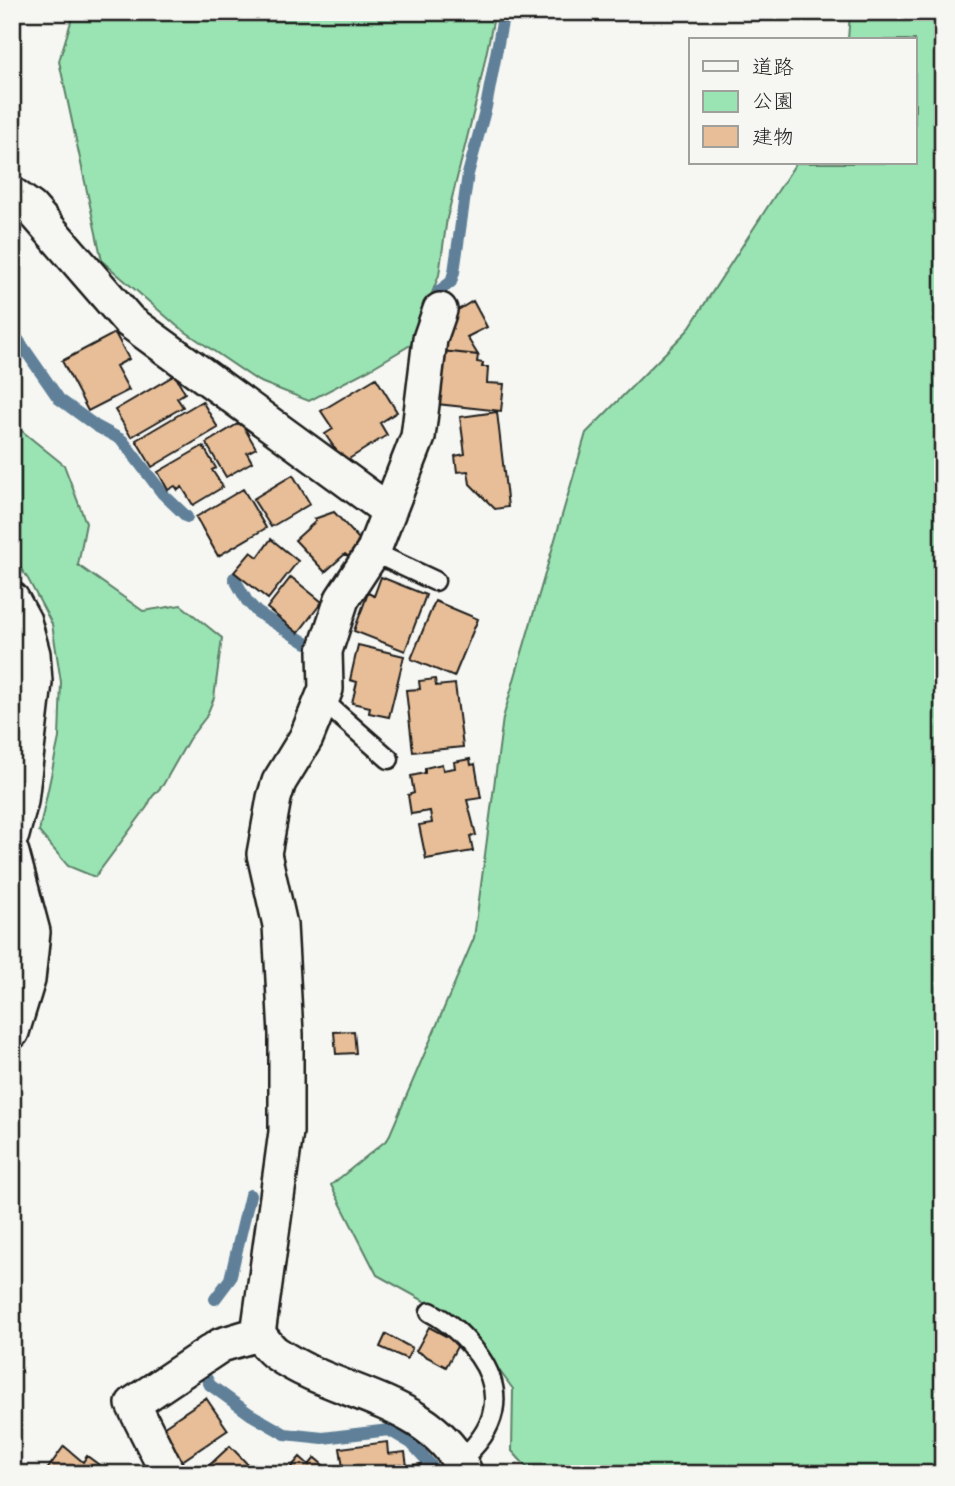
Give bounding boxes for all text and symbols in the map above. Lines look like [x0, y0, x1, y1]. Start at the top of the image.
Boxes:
legend [689, 38, 916, 164]
text: 道路 [752, 54, 794, 80]
text: 公園 [752, 88, 794, 114]
text: 建物 [752, 124, 794, 150]

